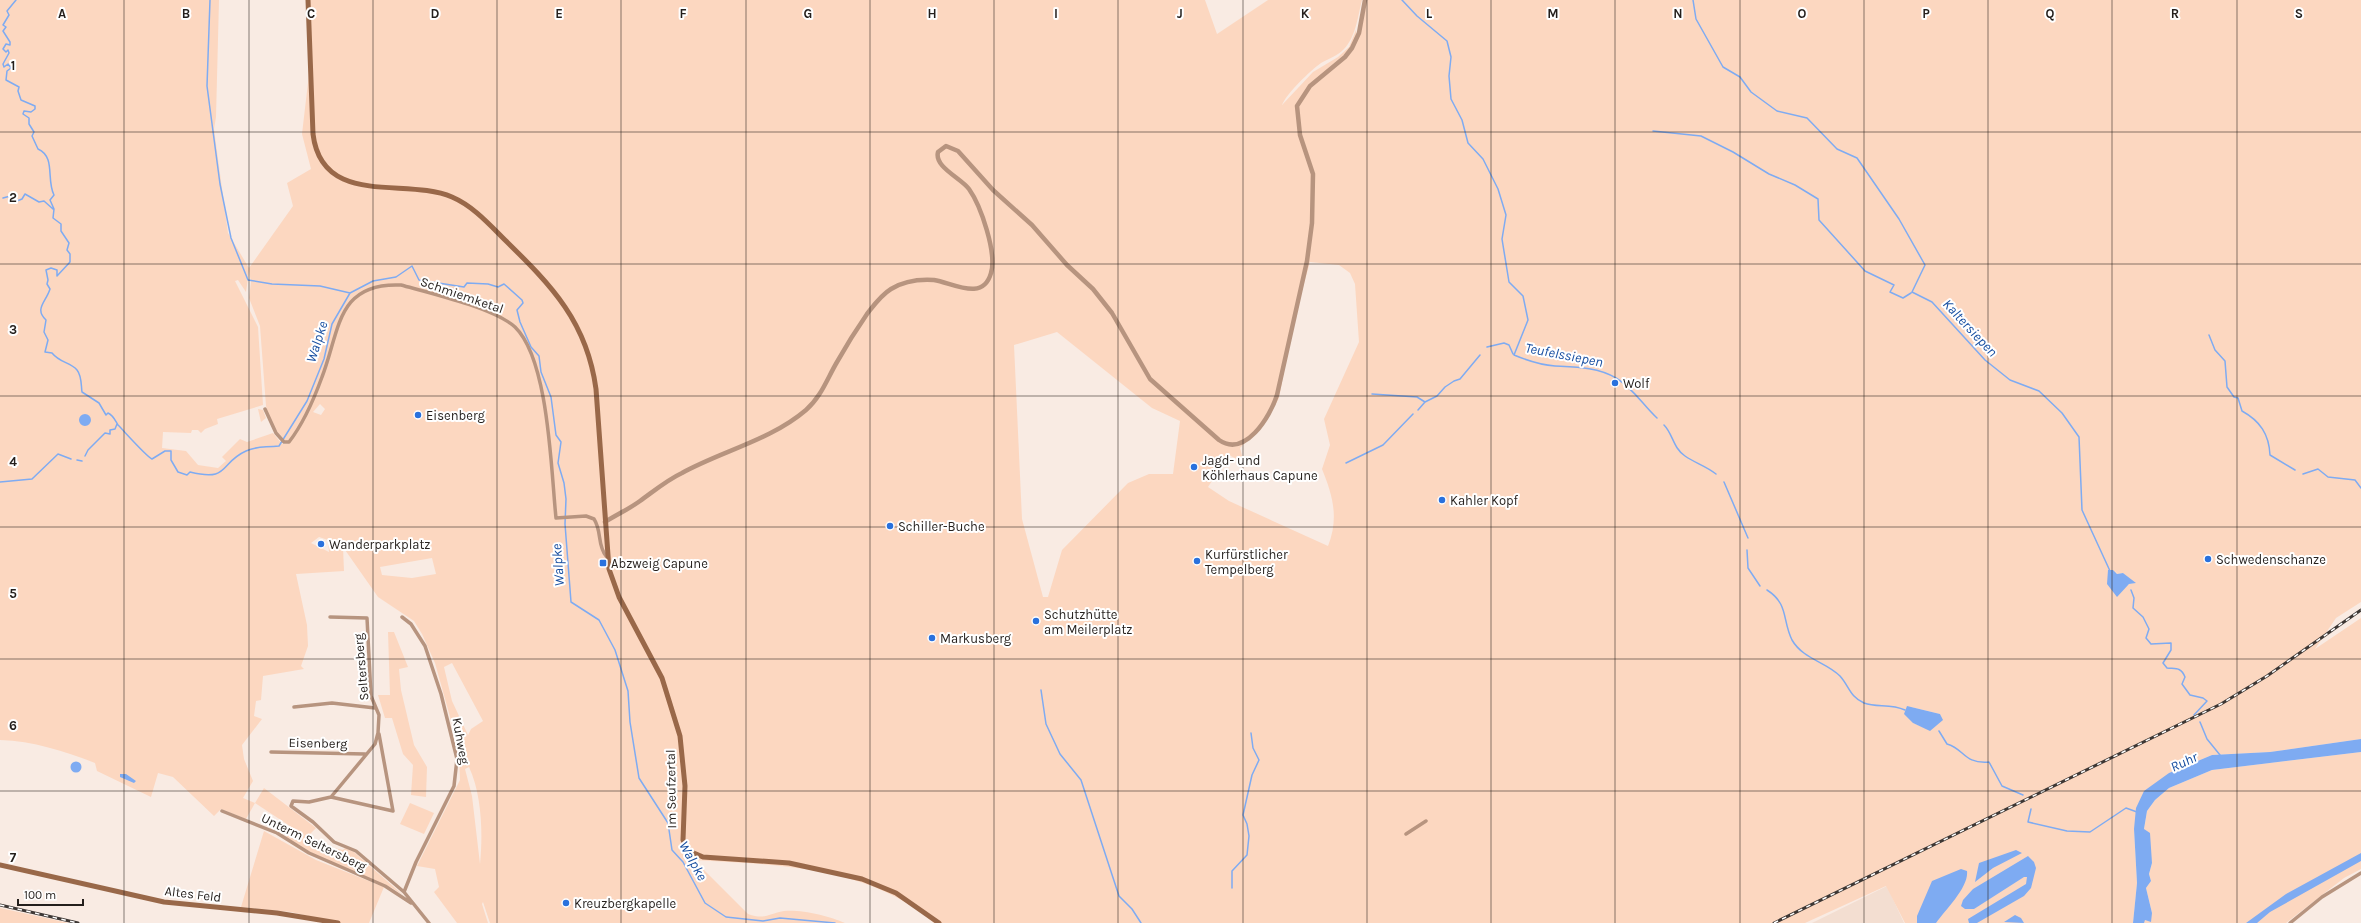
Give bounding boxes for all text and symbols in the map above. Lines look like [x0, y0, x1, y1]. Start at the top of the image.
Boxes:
text: A [58, 6, 66, 21]
text: B [182, 6, 190, 21]
text: C [307, 6, 315, 21]
text: D [431, 6, 440, 21]
text: E [555, 6, 563, 21]
text: F [679, 6, 687, 21]
text: G [804, 6, 812, 21]
text: H [927, 6, 937, 21]
text: I [1054, 6, 1058, 21]
text: J [1177, 6, 1183, 21]
text: K [1301, 6, 1310, 21]
text: L [1426, 6, 1433, 21]
text: M [1547, 6, 1559, 21]
text: N [1673, 6, 1683, 21]
text: O [1798, 6, 1807, 21]
text: P [1922, 6, 1930, 21]
text: Q [2046, 6, 2055, 21]
text: R [2171, 6, 2179, 21]
text: S [2295, 6, 2303, 21]
text: 1 [11, 58, 15, 73]
text: 2 [9, 190, 17, 205]
street label: Schmiemketal [418, 274, 506, 316]
water label: Kaltersiepen [1939, 296, 2001, 360]
water label: Walpke [302, 319, 332, 365]
text: 3 [9, 322, 17, 337]
water label: Teufelssiepen [1524, 339, 1604, 371]
place label: Wolf [1623, 376, 1650, 391]
marker: Wolf [1610, 378, 1620, 388]
place label: Eisenberg [426, 408, 485, 423]
marker: Eisenberg [413, 410, 423, 420]
place label: Jagd- und Köhlerhaus Capune [1202, 453, 1318, 483]
text: 4 [9, 454, 17, 469]
marker: Jagd- und Köhlerhaus Capune [1189, 462, 1199, 472]
place label: Kahler Kopf [1450, 493, 1519, 508]
marker: Kahler Kopf [1437, 495, 1447, 505]
place label: Schiller-Buche [898, 519, 985, 534]
marker: Schiller-Buche [885, 521, 895, 531]
place label: Wanderparkplatz [329, 537, 431, 552]
marker: Wanderparkplatz [316, 539, 326, 549]
water label: Walpke [548, 543, 568, 587]
place label: Kurfürstlicher Tempelberg [1205, 547, 1288, 577]
place label: Schwedenschanze [2216, 552, 2326, 567]
marker: Schwedenschanze [2203, 554, 2213, 564]
place label: Abzweig Capune [611, 556, 708, 571]
marker: Kurfürstlicher Tempelberg [1192, 556, 1202, 566]
marker: Abzweig Capune [598, 558, 608, 568]
text: 5 [9, 586, 17, 601]
place label: Schutzhütte am Meilerplatz [1044, 607, 1132, 637]
marker: Schutzhütte am Meilerplatz [1031, 616, 1041, 626]
place label: Markusberg [940, 631, 1012, 646]
street label: Seltersberg [351, 632, 371, 701]
marker: Markusberg [927, 633, 937, 643]
street label: Kuhweg [450, 717, 473, 766]
text: 6 [9, 718, 17, 733]
street label: Eisenberg [288, 735, 348, 751]
water label: Ruhr [2168, 748, 2201, 776]
street label: Im Seufzertal [663, 749, 679, 829]
street label: Unterm Seltersberg [259, 810, 370, 874]
water label: Walpke [675, 838, 711, 884]
text: 7 [10, 850, 17, 865]
scale bar [18, 881, 83, 907]
street label: Altes Feld [164, 883, 222, 905]
text: 100 m [24, 888, 56, 902]
place label: Kreuzbergkapelle [574, 896, 677, 911]
marker: Kreuzbergkapelle [561, 898, 571, 908]

